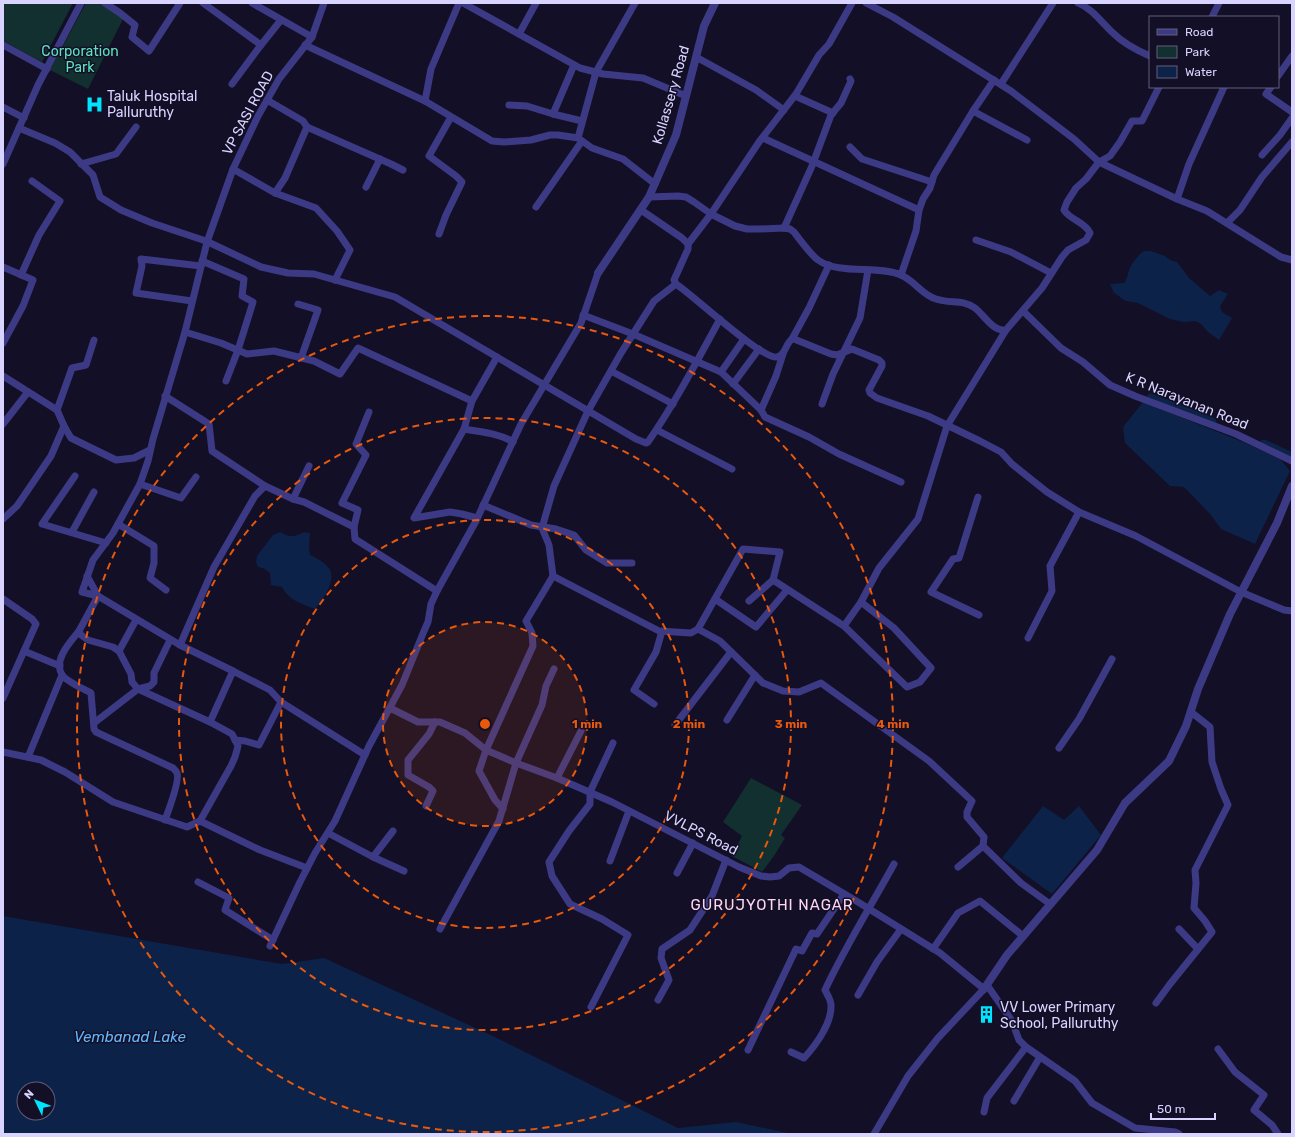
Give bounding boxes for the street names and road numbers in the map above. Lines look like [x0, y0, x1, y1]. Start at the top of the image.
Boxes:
street label: Kollassery Road [649, 44, 693, 146]
street label: VP SASI ROAD [219, 68, 277, 158]
street label: K R Narayanan Road [1123, 369, 1251, 433]
street label: VVLPS Road [661, 807, 741, 859]

